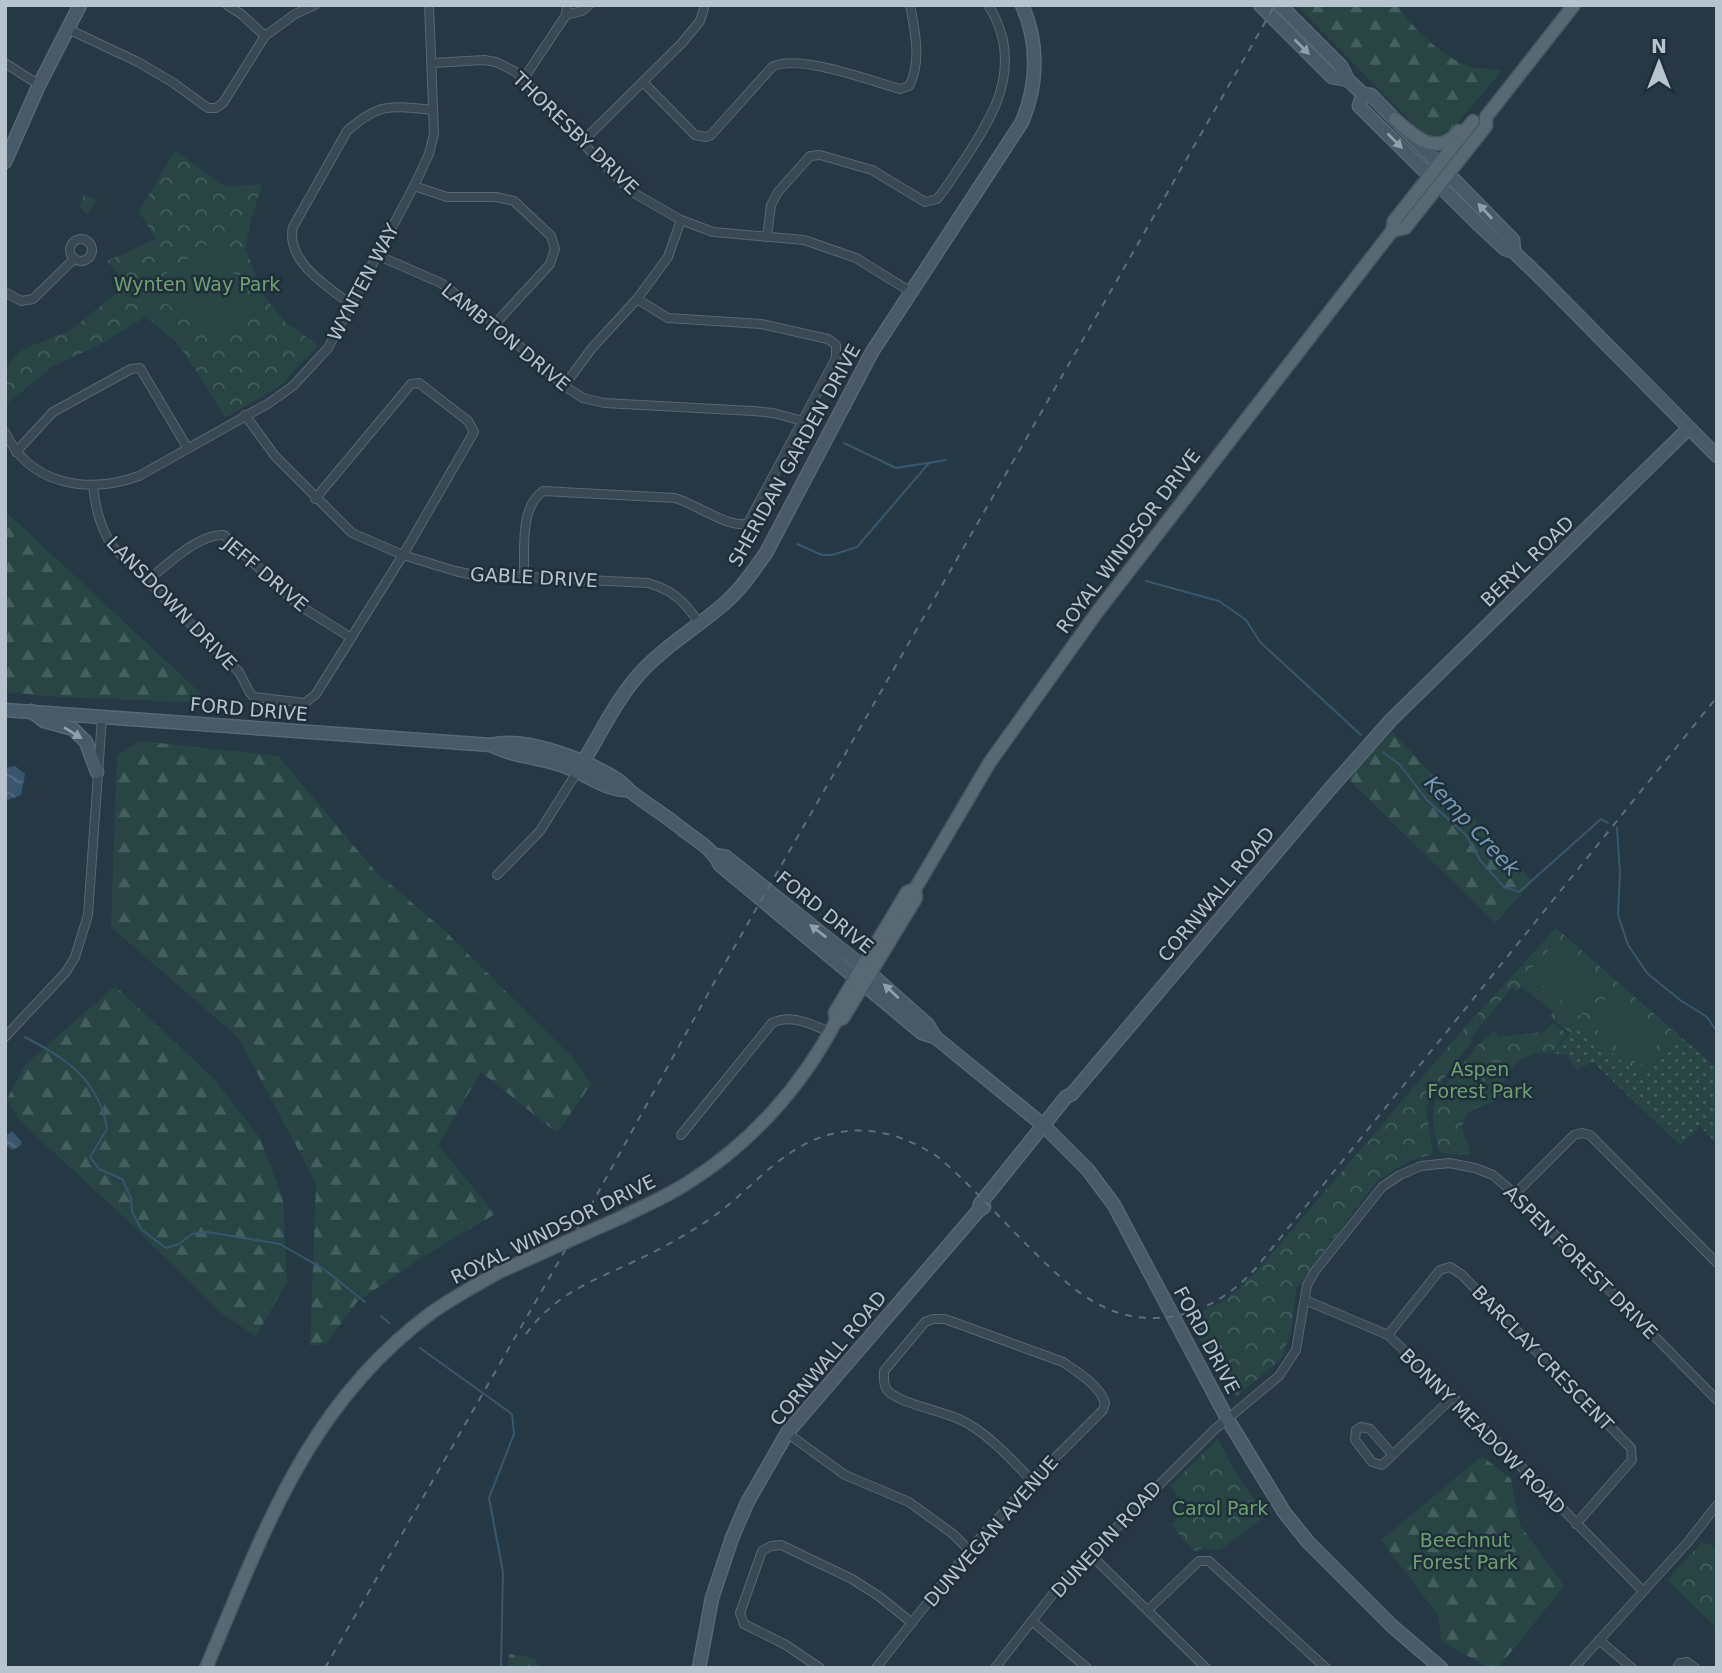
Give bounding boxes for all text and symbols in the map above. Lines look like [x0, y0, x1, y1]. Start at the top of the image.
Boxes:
north arrow [1624, 28, 1694, 98]
text: N [1651, 35, 1667, 57]
one-way arrow [1294, 39, 1310, 55]
street label: THORESBY DRIVE [508, 67, 643, 199]
one-way arrow [1386, 132, 1402, 149]
one-way arrow [1477, 202, 1494, 219]
street label: WYNTEN WAY [323, 219, 403, 344]
park label: Wynten Way Park [114, 273, 280, 295]
street label: LAMBTON DRIVE [437, 279, 575, 395]
street label: SHERIDAN GARDEN DRIVE [724, 340, 864, 570]
street label: ROYAL WINDSOR DRIVE [1052, 445, 1204, 637]
street label: BERYL ROAD [1476, 511, 1578, 611]
street label: LANSDOWN DRIVE [102, 532, 242, 674]
street label: JEFF DRIVE [218, 532, 313, 616]
street label: GABLE DRIVE [470, 563, 598, 591]
street label: FORD DRIVE [189, 693, 309, 725]
one-way arrow [63, 726, 83, 739]
water label: Kemp Creek [1420, 771, 1525, 881]
street label: CORNWALL ROAD [1153, 822, 1279, 966]
street label: FORD DRIVE [772, 866, 878, 958]
one-way arrow [809, 924, 827, 939]
one-way arrow [883, 984, 900, 1000]
park label: Aspen Forest Park [1427, 1058, 1533, 1102]
street label: ROYAL WINDSOR DRIVE [447, 1170, 659, 1288]
street label: ASPEN FOREST DRIVE [1500, 1181, 1662, 1343]
street label: BARCLAY CRESCENT [1468, 1281, 1618, 1435]
street label: FORD DRIVE [1170, 1283, 1244, 1397]
street label: CORNWALL ROAD [765, 1286, 891, 1430]
street label: BONNY MEADOW ROAD [1396, 1344, 1570, 1518]
street label: DUNVEGAN AVENUE [920, 1451, 1062, 1611]
street label: DUNEDIN ROAD [1047, 1476, 1165, 1602]
park label: Carol Park [1172, 1497, 1268, 1519]
park label: Beechnut Forest Park [1412, 1529, 1518, 1573]

